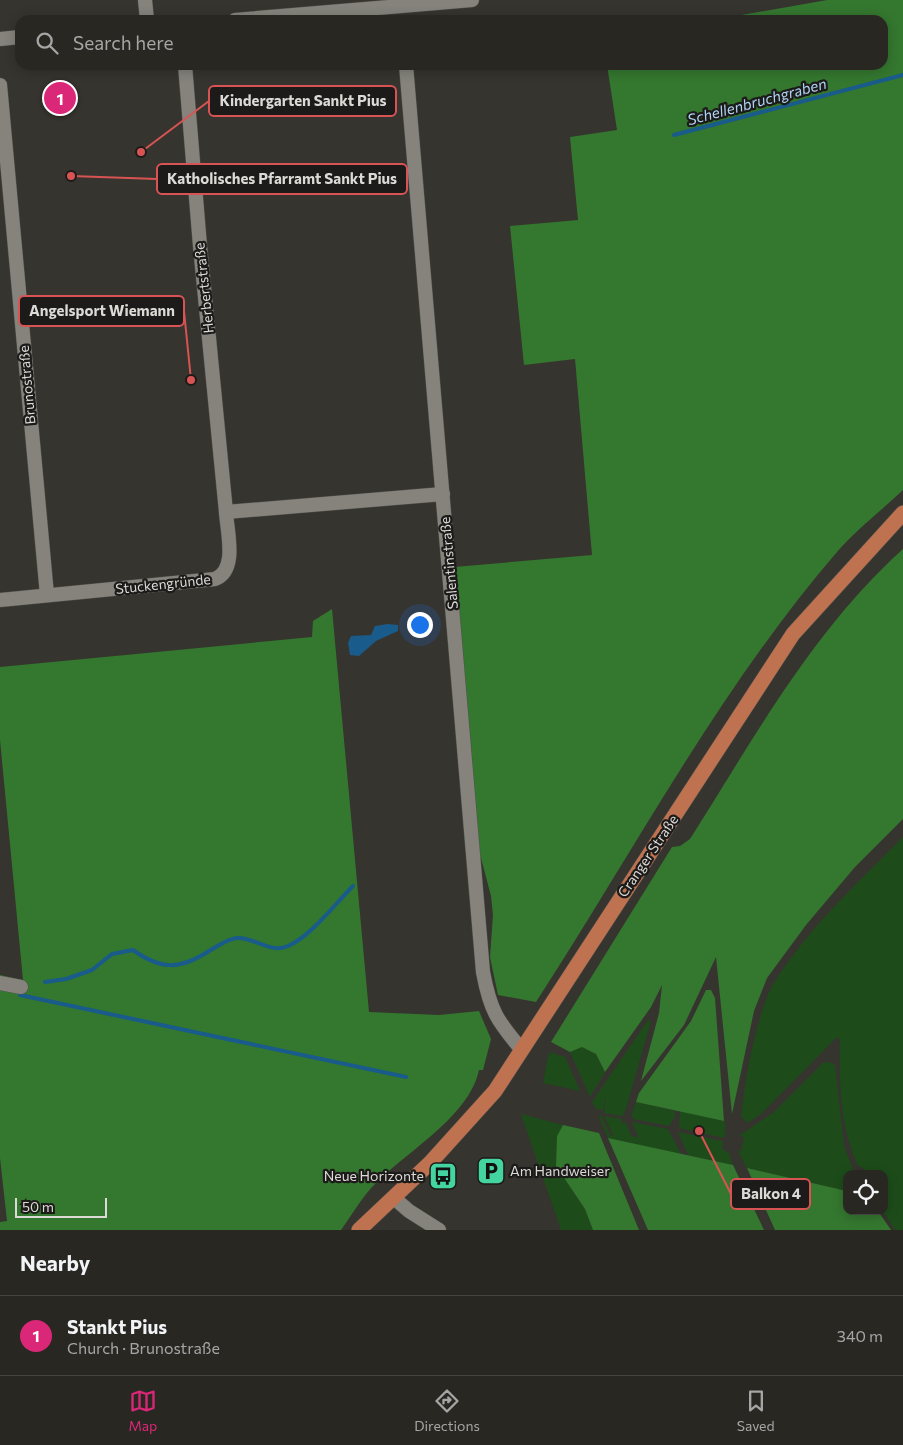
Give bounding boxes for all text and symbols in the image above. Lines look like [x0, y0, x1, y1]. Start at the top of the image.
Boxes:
search box [15, 15, 888, 70]
icon: search [33, 29, 61, 57]
text: Search here [73, 31, 173, 54]
water label: Schellenbruchgraben [685, 74, 828, 128]
pin: 1 [44, 79, 76, 117]
callout: Kindergarten Sankt Pius [209, 86, 396, 116]
text: Kindergarten Sankt Pius [219, 91, 387, 109]
callout: Katholisches Pfarramt Sankt Pius [157, 164, 407, 194]
text: Katholisches Pfarramt Sankt Pius [167, 169, 397, 187]
street label: Herbertstraße [190, 242, 217, 334]
callout: Angelsport Wiemann [19, 296, 184, 326]
text: Angelsport Wiemann [29, 301, 175, 319]
street label: Brunostraße [15, 345, 38, 425]
street label: Salentinstraße [436, 516, 461, 610]
street label: Stuckengründe [114, 570, 211, 597]
your location [407, 612, 433, 638]
street label: Cranger Straße [614, 811, 681, 900]
parking icon: Am Handweiser [476, 1156, 506, 1186]
bus stop icon: Neue Horizonte [428, 1161, 458, 1191]
place label: Am Handweiser [510, 1162, 610, 1179]
place label: Neue Horizonte [324, 1167, 424, 1184]
map controls [843, 1170, 888, 1215]
button: locate [843, 1170, 888, 1215]
callout: Balkon 4 [731, 1179, 810, 1209]
text: Balkon 4 [741, 1184, 801, 1202]
scale bar [15, 1195, 108, 1218]
text: 50 m [22, 1198, 54, 1215]
text: Nearby [20, 1250, 90, 1275]
text: Stankt Pius [67, 1315, 167, 1338]
text: 1 [32, 1326, 40, 1345]
text: 340 m [837, 1326, 883, 1345]
text: Church · Brunostraße [67, 1338, 220, 1357]
tab: Map [128, 1387, 157, 1434]
tab: Directions [414, 1387, 480, 1434]
tab: Saved [737, 1387, 775, 1434]

